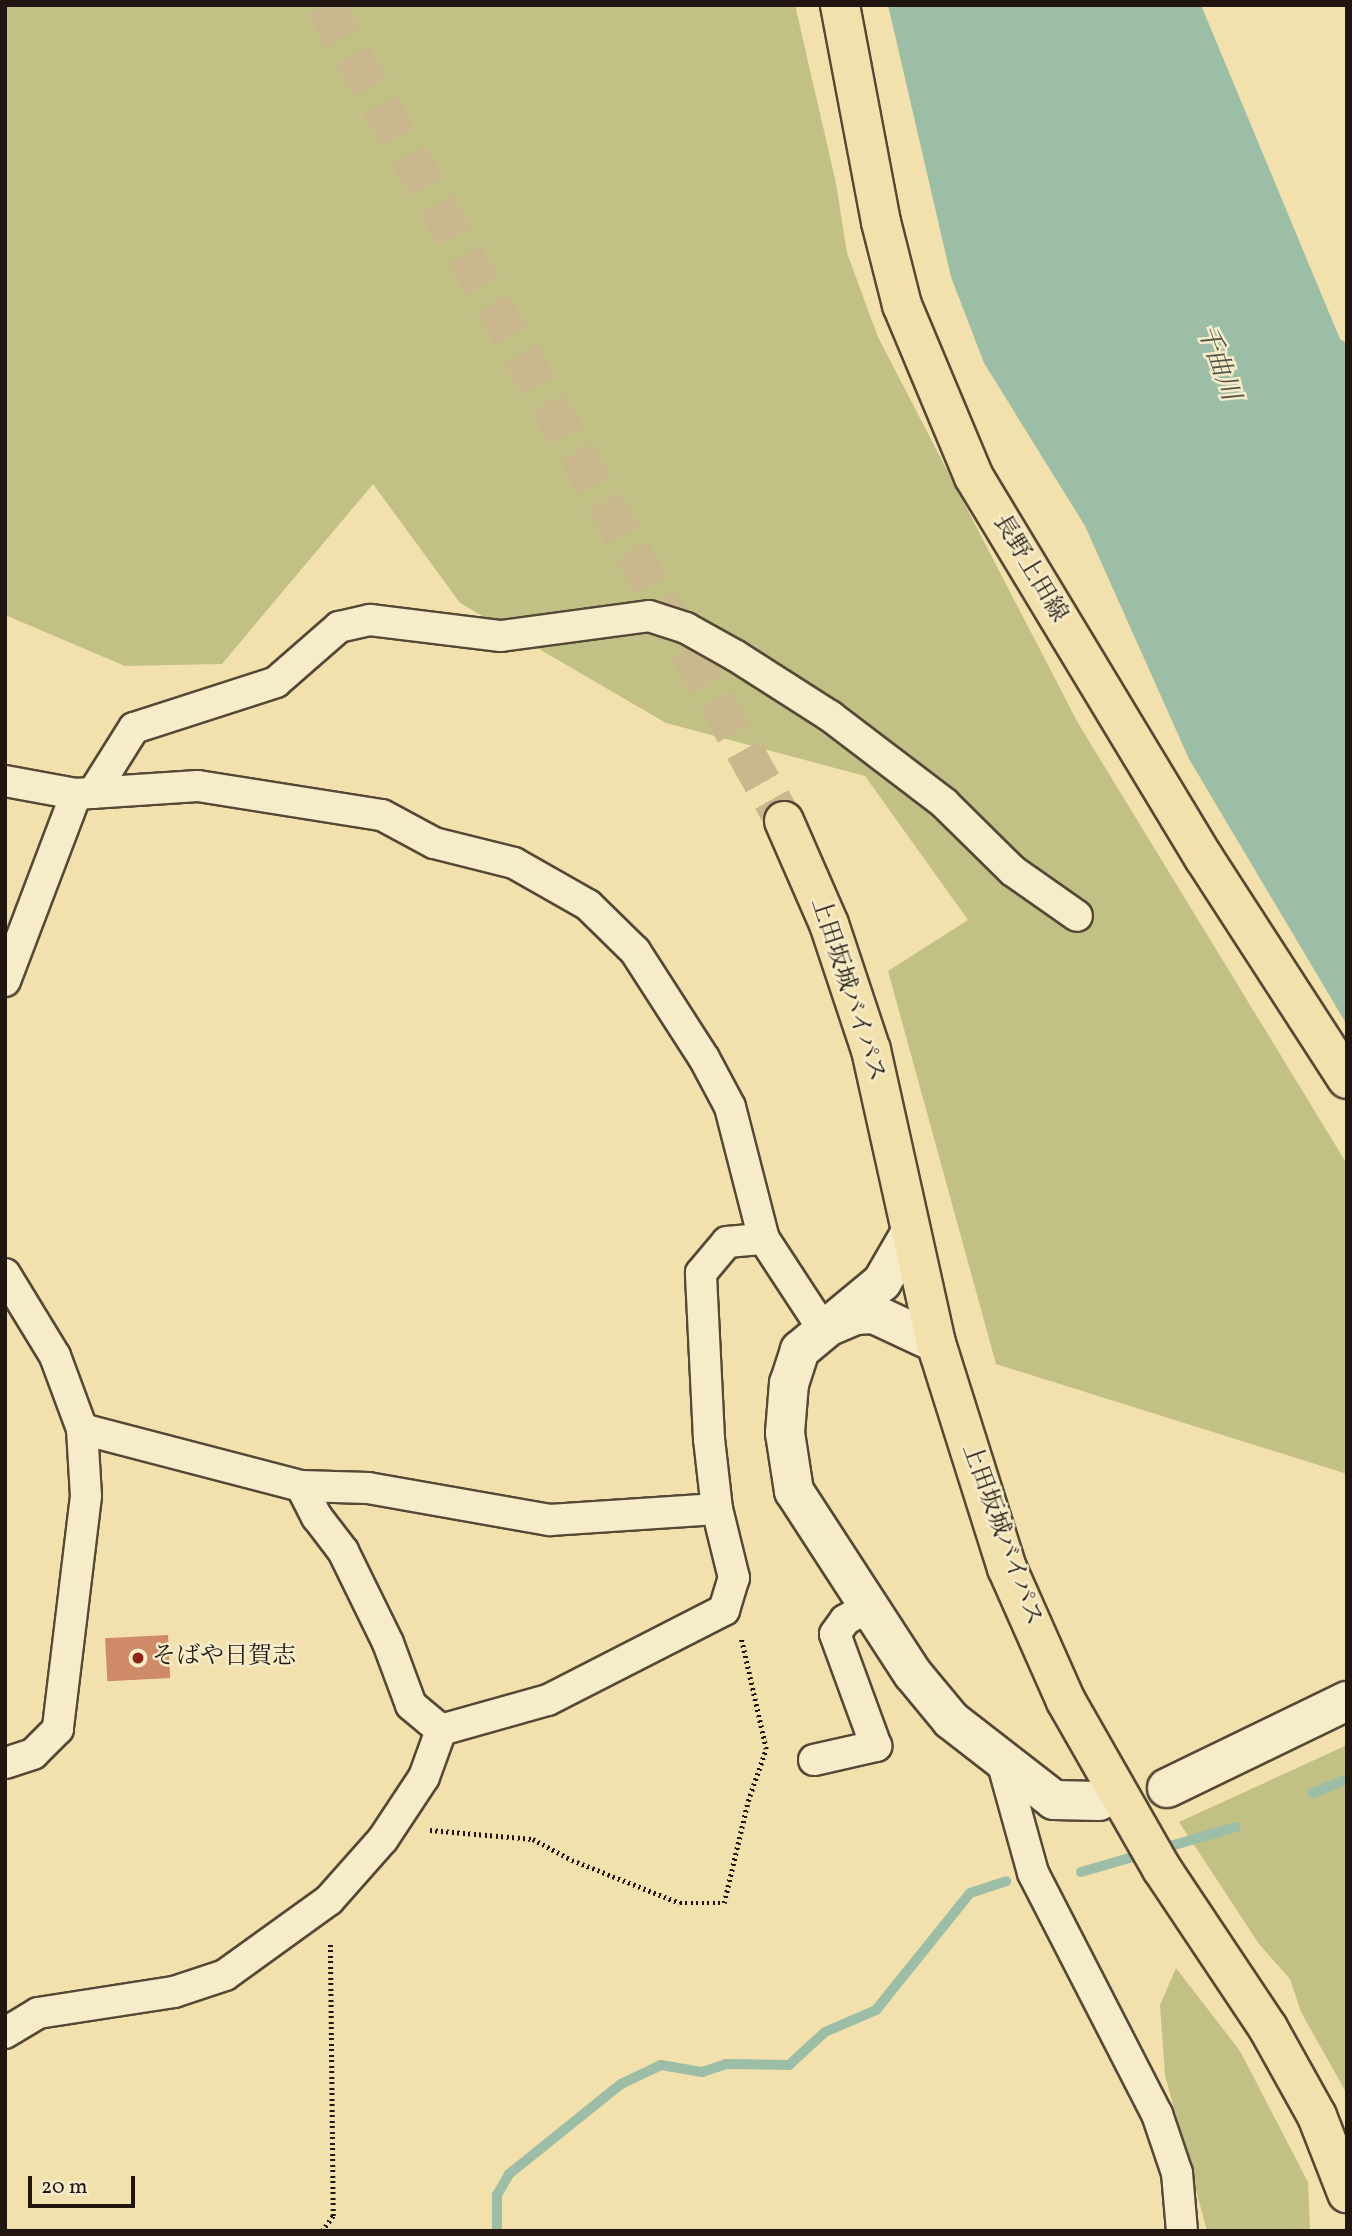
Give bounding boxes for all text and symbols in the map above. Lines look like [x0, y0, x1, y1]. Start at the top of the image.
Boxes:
water label: 千曲川 [1189, 321, 1245, 405]
street label: 長野上田線 [986, 510, 1072, 628]
street label: 上田坂城バイパス [804, 894, 890, 1086]
street label: 上田坂城バイパス [955, 1440, 1047, 1630]
place label: そばや日賀志 [152, 1644, 296, 1672]
marker: そばや日賀志 [130, 1650, 146, 1666]
scale bar [32, 2162, 138, 2206]
text: 20 m [41, 2173, 87, 2202]

